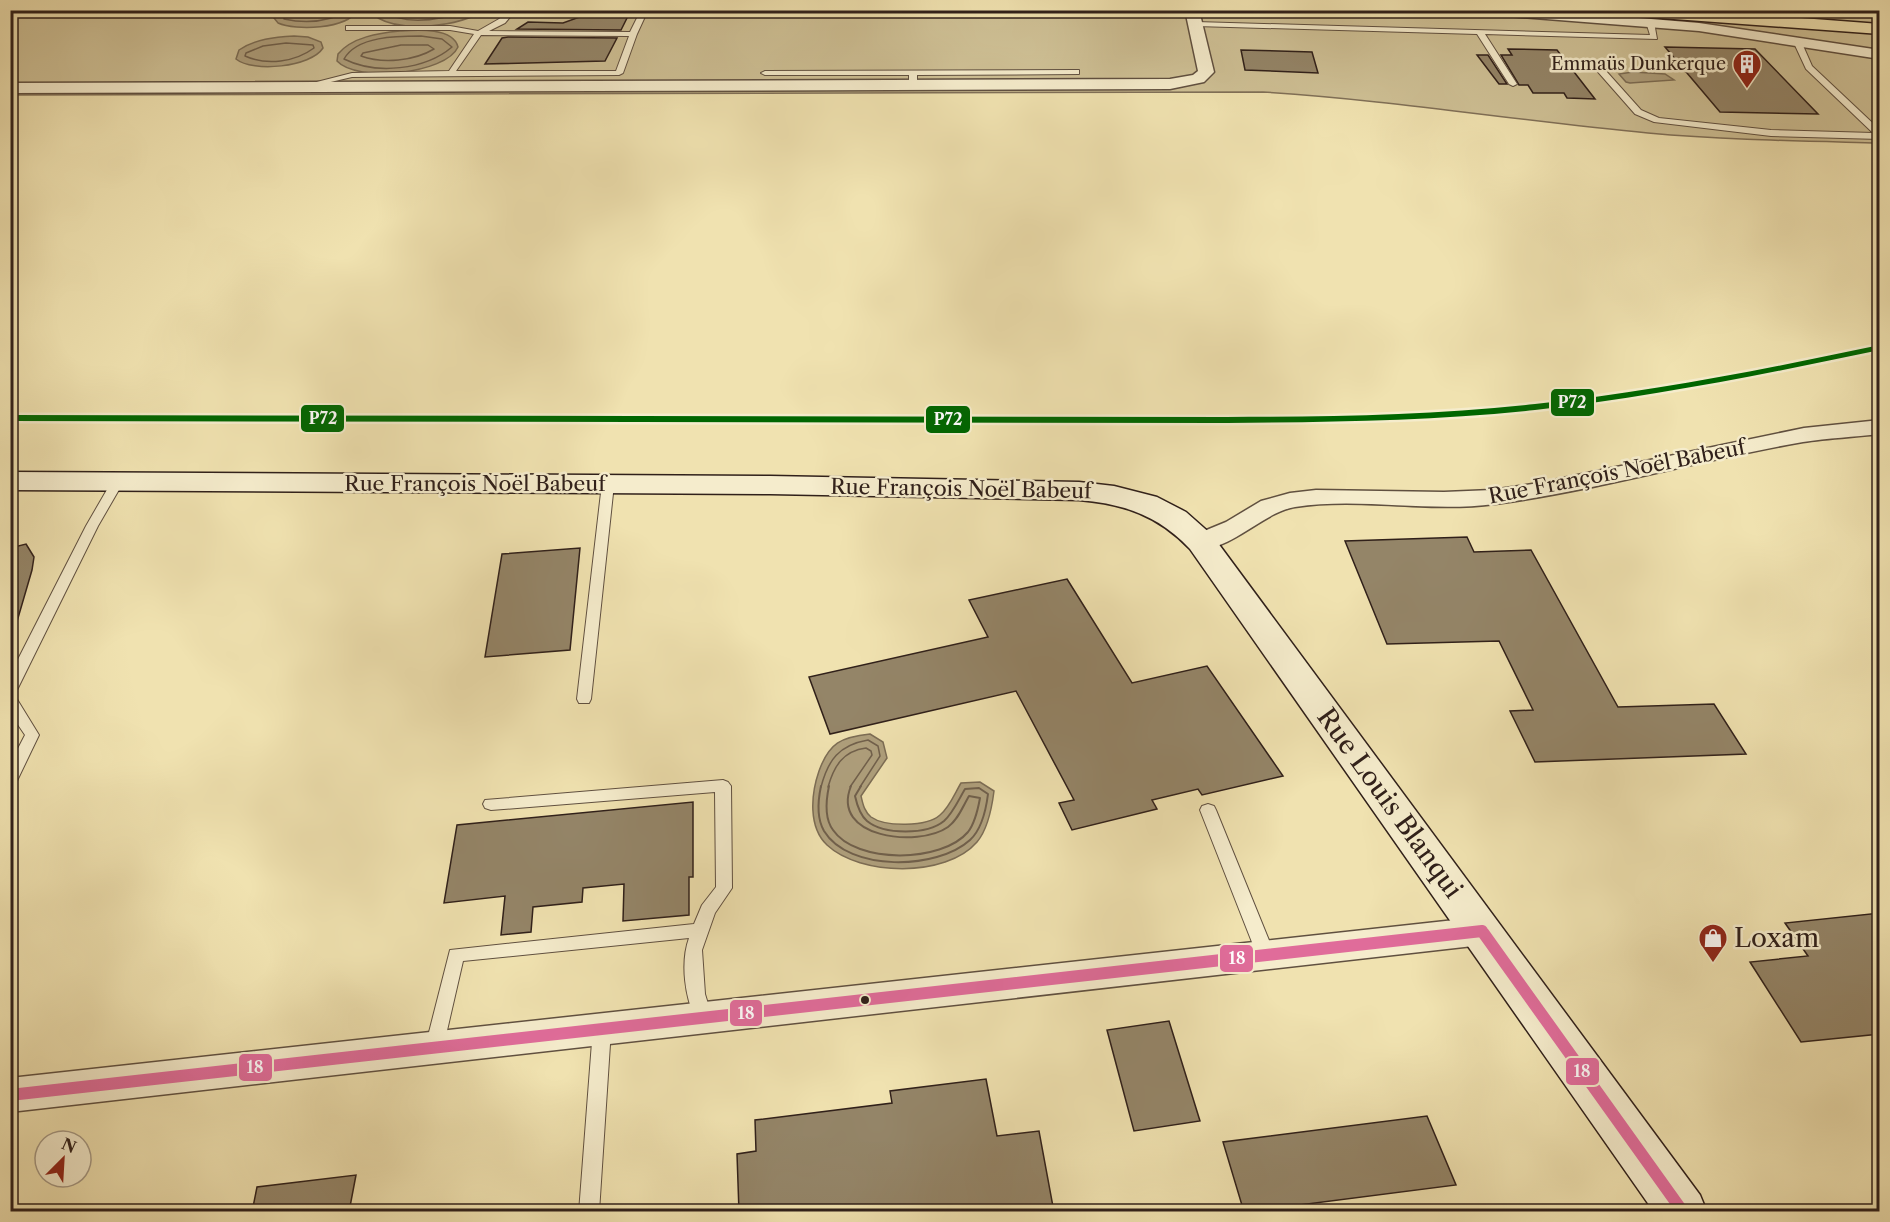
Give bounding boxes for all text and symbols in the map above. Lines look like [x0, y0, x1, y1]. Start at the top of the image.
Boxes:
building icon: Emmaüs Dunkerque [1731, 48, 1763, 90]
place label: Emmaüs Dunkerque [1551, 53, 1726, 75]
line badge: P72 [1550, 388, 1595, 417]
text: P72 [1558, 392, 1586, 412]
line badge: P72 [300, 404, 345, 433]
line badge: P72 [925, 405, 971, 434]
text: P72 [309, 408, 337, 428]
text: P72 [934, 409, 962, 429]
street label: Rue François Noël Babeuf [1486, 434, 1750, 509]
street label: Rue François Noël Babeuf [344, 471, 608, 496]
street label: Rue François Noël Babeuf [830, 474, 1094, 503]
street label: Rue Louis Blanqui [1310, 702, 1470, 904]
shop icon: Loxam [1697, 922, 1729, 964]
place label: Loxam [1734, 922, 1819, 954]
line badge: 18 [1219, 944, 1254, 973]
text: 18 [1228, 948, 1246, 968]
unlabelled marker [859, 994, 871, 1006]
line badge: 18 [729, 999, 763, 1027]
text: 18 [737, 1003, 755, 1023]
line badge: 18 [238, 1053, 273, 1082]
text: 18 [246, 1057, 264, 1077]
line badge: 18 [1565, 1057, 1600, 1086]
text: 18 [1573, 1061, 1591, 1081]
north arrow [33, 1129, 93, 1189]
text: N [59, 1133, 80, 1157]

